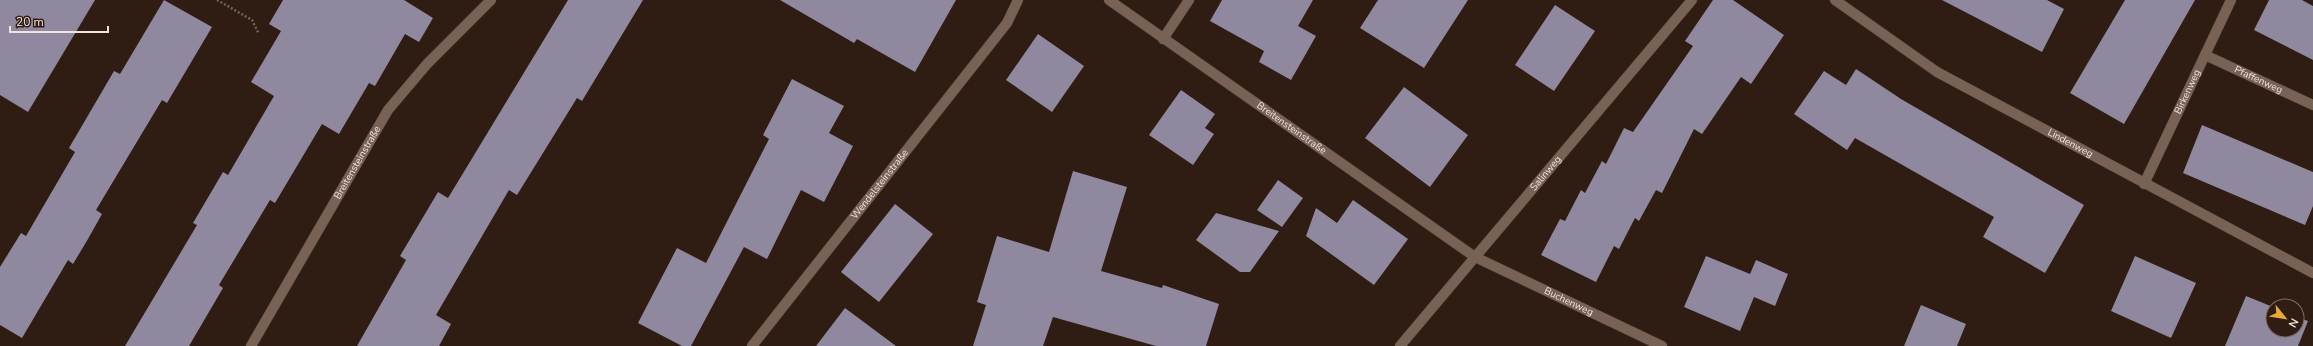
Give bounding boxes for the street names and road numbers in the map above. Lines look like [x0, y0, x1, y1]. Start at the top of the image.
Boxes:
street label: Pfaffenweg [2232, 63, 2285, 97]
street label: Birkenweg [2171, 67, 2204, 117]
street label: Breitensteinstraße [1254, 99, 1329, 158]
street label: Breitensteinstraße [331, 123, 384, 202]
street label: Lindenweg [2045, 125, 2096, 161]
street label: Wendelsteinstraße [848, 146, 912, 222]
street label: Salinweg [1527, 153, 1565, 194]
street label: Buchenweg [1542, 284, 1596, 319]

